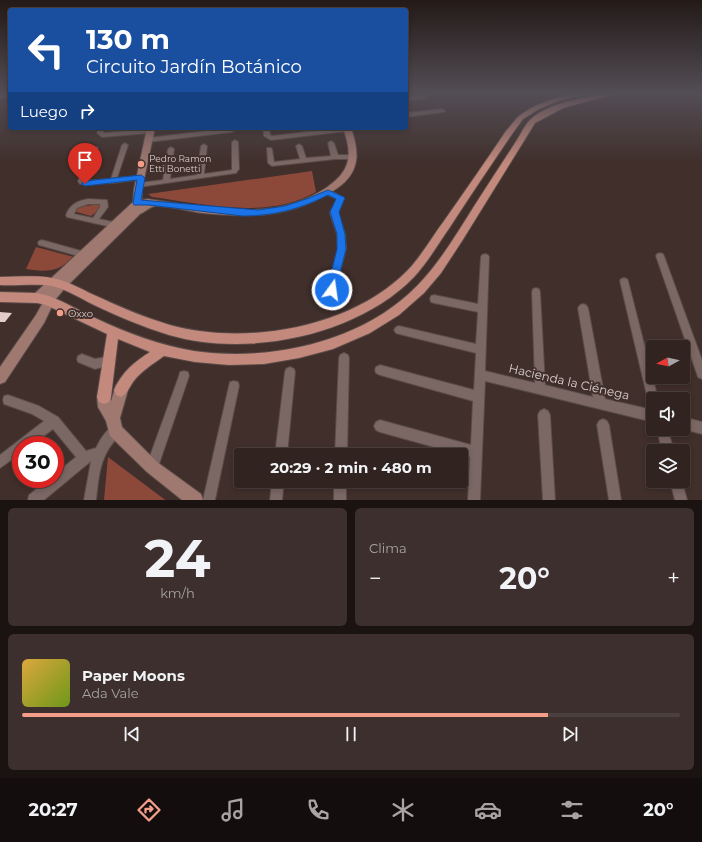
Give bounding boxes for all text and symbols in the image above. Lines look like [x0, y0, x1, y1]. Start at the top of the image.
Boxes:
text: 130 m [86, 22, 170, 56]
icon: left [20, 24, 72, 76]
text: Circuito Jardín Botánico [86, 56, 302, 78]
icon: right [76, 100, 98, 122]
text: Luego [20, 102, 68, 121]
pin [68, 143, 102, 184]
icon: arrive [74, 149, 96, 171]
place label: Pedro Ramon Etti Bonetti [149, 153, 211, 174]
marker: Pedro Ramon Etti Bonetti [136, 159, 146, 169]
position arrow [311, 269, 353, 311]
place label: Oxxo [68, 307, 93, 320]
marker: Oxxo [55, 308, 65, 318]
north arrow [646, 340, 690, 384]
map controls [646, 340, 690, 488]
street label: Hacienda la Ciénega [507, 360, 631, 403]
button: sound [646, 392, 690, 436]
speed limit sign: 30 [12, 436, 64, 488]
button: layers [646, 444, 690, 488]
text: 20:29 · 2 min · 480 m [270, 458, 432, 477]
text: 24 [145, 527, 210, 590]
text: Clima [369, 540, 407, 556]
text: 20° [499, 560, 550, 597]
text: − [369, 565, 382, 592]
text: + [667, 565, 680, 592]
text: km/h [160, 585, 195, 601]
text: Paper Moons [82, 666, 185, 685]
text: Ada Vale [82, 685, 139, 701]
icon: previous [121, 723, 143, 745]
icon: pause [340, 723, 362, 745]
icon: next [559, 723, 581, 745]
icon: directions [135, 796, 163, 824]
icon: music [219, 796, 247, 824]
icon: phone [304, 796, 332, 824]
icon: climate [389, 796, 417, 824]
icon: car [474, 796, 502, 824]
icon: filters [558, 796, 586, 824]
text: 20:27 [28, 799, 78, 821]
text: 20° [643, 799, 674, 821]

